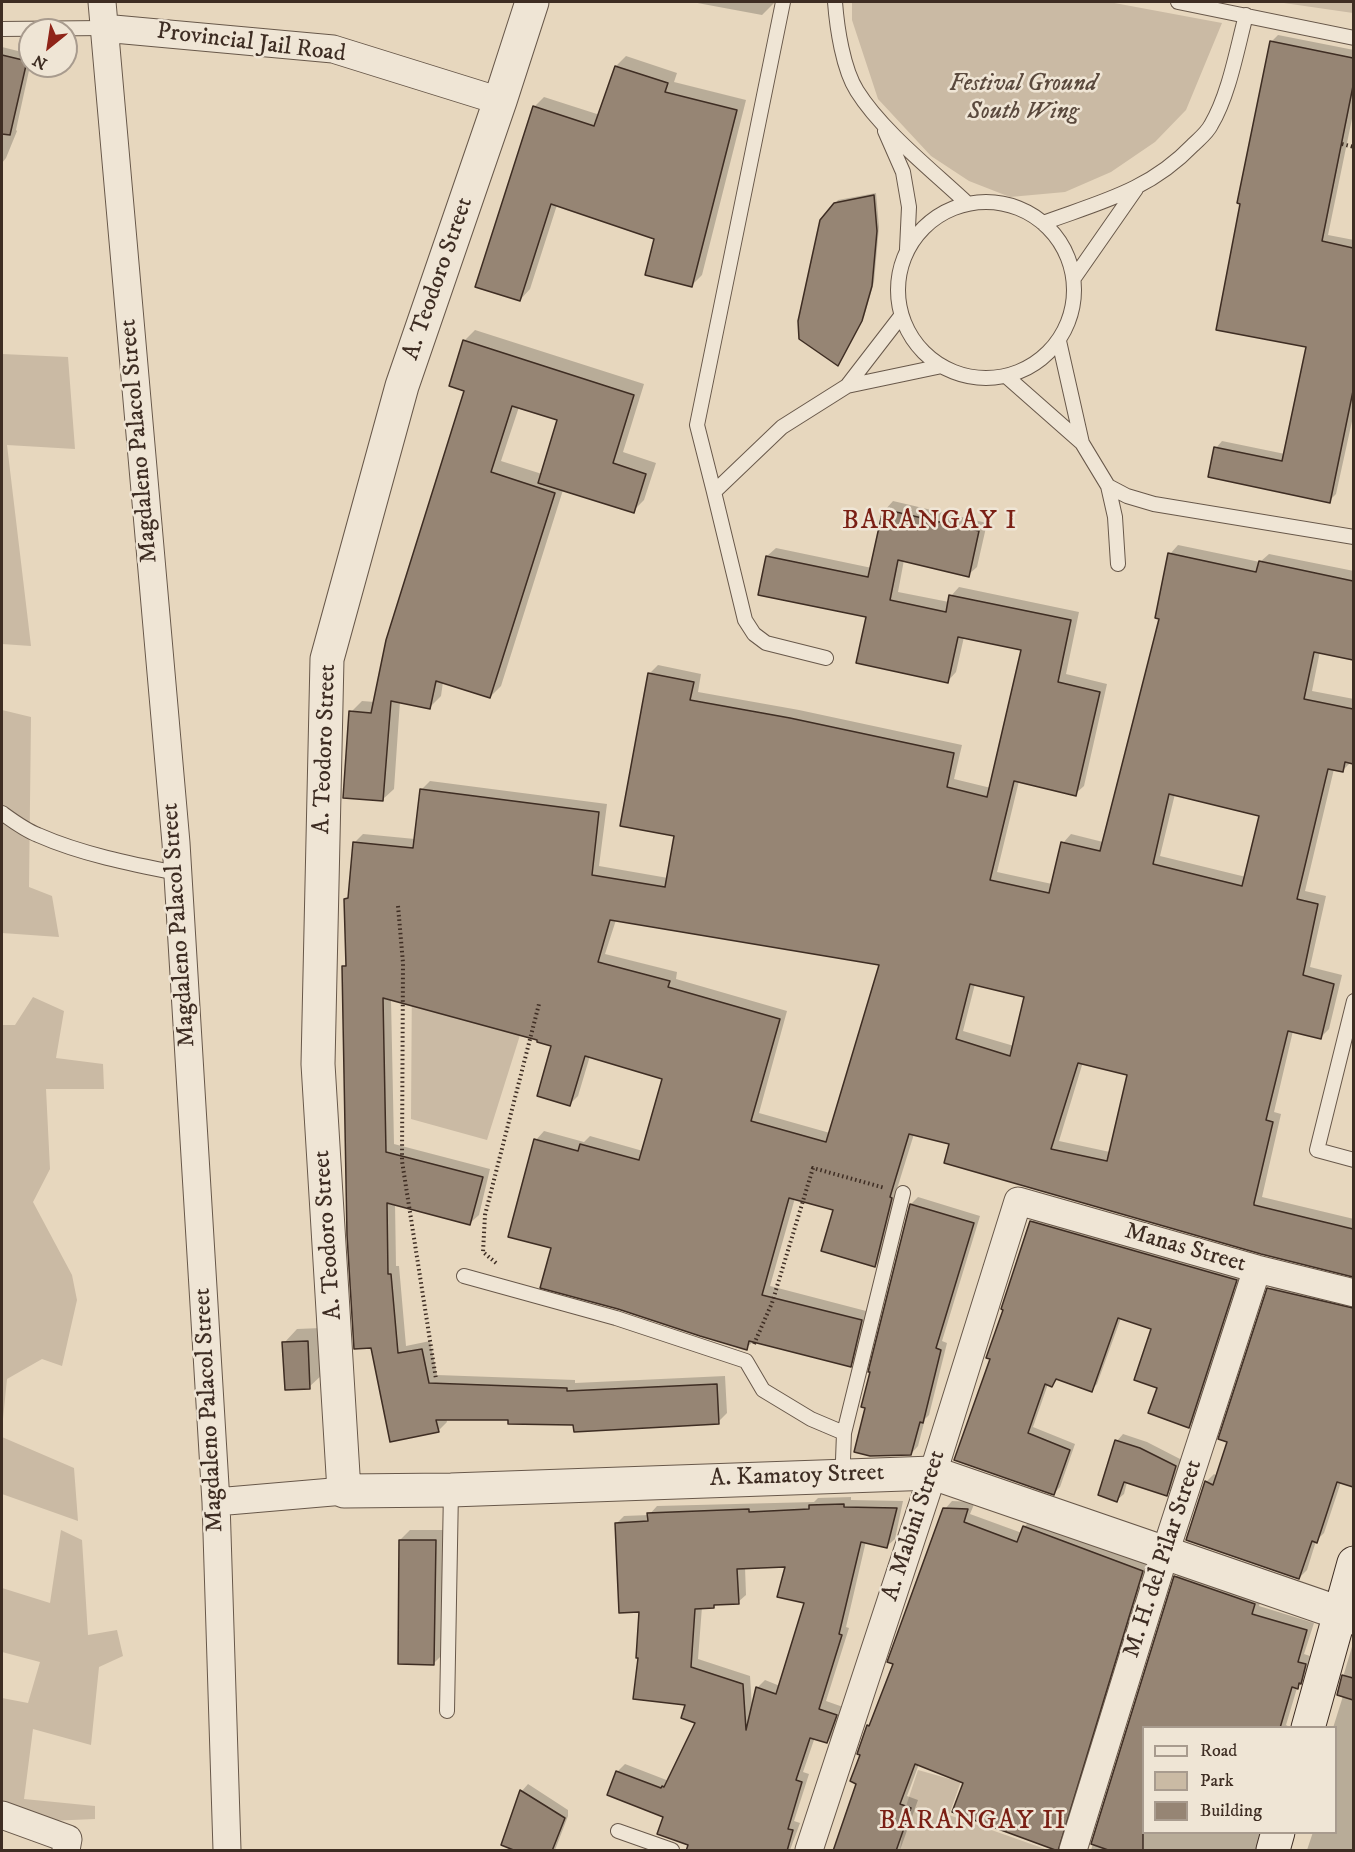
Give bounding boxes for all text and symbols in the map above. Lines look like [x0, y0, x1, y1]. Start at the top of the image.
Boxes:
north arrow [18, 18, 78, 78]
street label: Provincial Jail Road [155, 18, 347, 70]
text: N [29, 50, 51, 74]
park label: Festival Ground South Wing [949, 71, 1097, 127]
street label: A. Teodoro Street [398, 194, 480, 364]
street label: Magdaleno Palacol Street [115, 318, 165, 564]
district label: BARANGAY I [842, 506, 1018, 538]
street label: A. Teodoro Street [309, 664, 343, 834]
street label: Magdaleno Palacol Street [157, 802, 203, 1048]
street label: A. Teodoro Street [309, 1149, 349, 1321]
street label: Manas Street [1121, 1218, 1249, 1280]
street label: Magdaleno Palacol Street [189, 1287, 231, 1533]
street label: A. Mabini Street [877, 1447, 953, 1605]
street label: M. H. del Pilar Street [1118, 1456, 1210, 1662]
street label: A. Kamatoy Street [709, 1460, 885, 1494]
legend [1142, 1726, 1337, 1834]
text: Road [1200, 1740, 1237, 1762]
text: Park [1200, 1770, 1234, 1792]
text: Building [1200, 1800, 1262, 1822]
district label: BARANGAY II [879, 1806, 1067, 1838]

